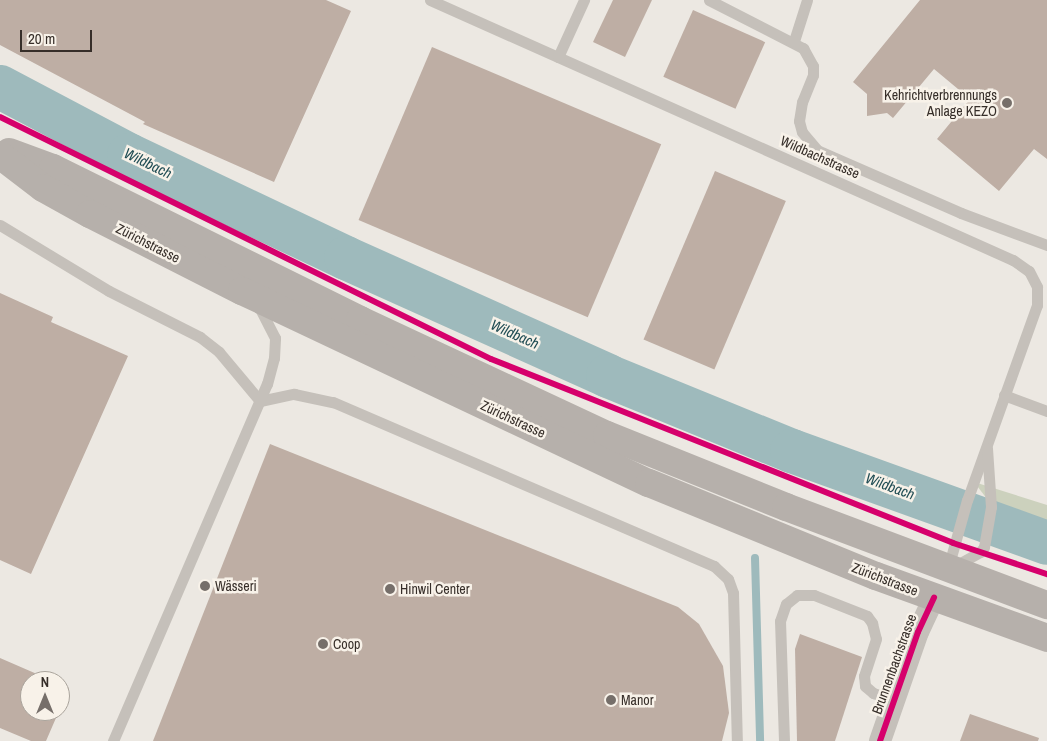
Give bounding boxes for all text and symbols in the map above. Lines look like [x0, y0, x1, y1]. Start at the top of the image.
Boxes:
scale bar [22, 20, 95, 52]
text: 20 m [28, 28, 55, 49]
place label: Kehrichtverbrennungs Anlage KEZO [884, 87, 997, 120]
marker: Kehrichtverbrennungs Anlage KEZO [1001, 97, 1013, 109]
street label: Wildbachstrasse [778, 132, 862, 182]
water label: Wildbach [121, 144, 175, 182]
street label: Zürichstrasse [113, 220, 183, 266]
water label: Wildbach [488, 315, 542, 353]
street label: Zürichstrasse [478, 397, 548, 441]
water label: Wildbach [863, 469, 917, 503]
street label: Zürichstrasse [850, 559, 920, 599]
place label: Wässeri [215, 578, 257, 594]
marker: Wässeri [199, 580, 211, 592]
place label: Hinwil Center [400, 581, 470, 597]
marker: Hinwil Center [384, 583, 396, 595]
street label: Brunnenbachstrasse [868, 612, 920, 716]
place label: Coop [333, 636, 360, 652]
marker: Coop [317, 638, 329, 650]
north arrow [20, 671, 70, 721]
text: N [41, 673, 49, 691]
place label: Manor [621, 692, 654, 708]
marker: Manor [605, 694, 617, 706]

